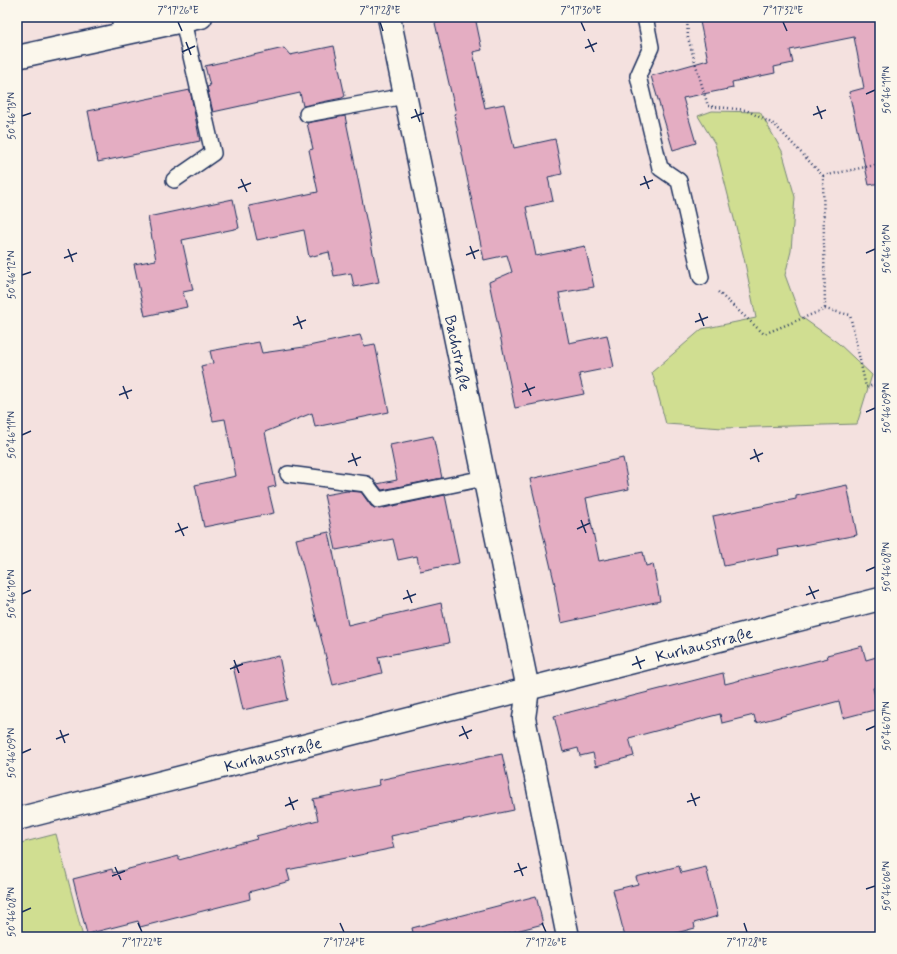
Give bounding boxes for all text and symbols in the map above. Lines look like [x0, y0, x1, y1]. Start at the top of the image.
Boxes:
text: 7°17'26"E [158, 4, 199, 18]
text: 7°17'28"E [360, 4, 401, 18]
text: 7°17'30"E [561, 4, 602, 18]
text: 7°17'32"E [763, 4, 803, 18]
text: 50°46'11"N [880, 66, 894, 114]
text: 50°46'13"N [5, 92, 19, 140]
text: 50°46'10"N [880, 224, 894, 274]
text: 50°46'12"N [5, 250, 19, 299]
street label: Bachstraße [439, 313, 475, 393]
text: 50°46'09"N [880, 382, 894, 433]
text: 50°46'11"N [5, 411, 19, 459]
text: 50°46'08"N [880, 542, 894, 592]
text: 50°46'10"N [5, 569, 19, 619]
street label: Kurhausstraße [654, 623, 755, 668]
text: 50°46'07"N [880, 701, 894, 751]
text: 50°46'09"N [5, 727, 19, 778]
street label: Kurhausstraße [222, 733, 324, 778]
text: 50°46'06"N [880, 861, 894, 911]
text: 50°46'08"N [5, 887, 19, 937]
text: 7°17'22"E [122, 936, 163, 950]
text: 7°17'24"E [323, 936, 365, 950]
text: 7°17'26"E [526, 936, 567, 950]
text: 7°17'28"E [727, 936, 768, 950]

